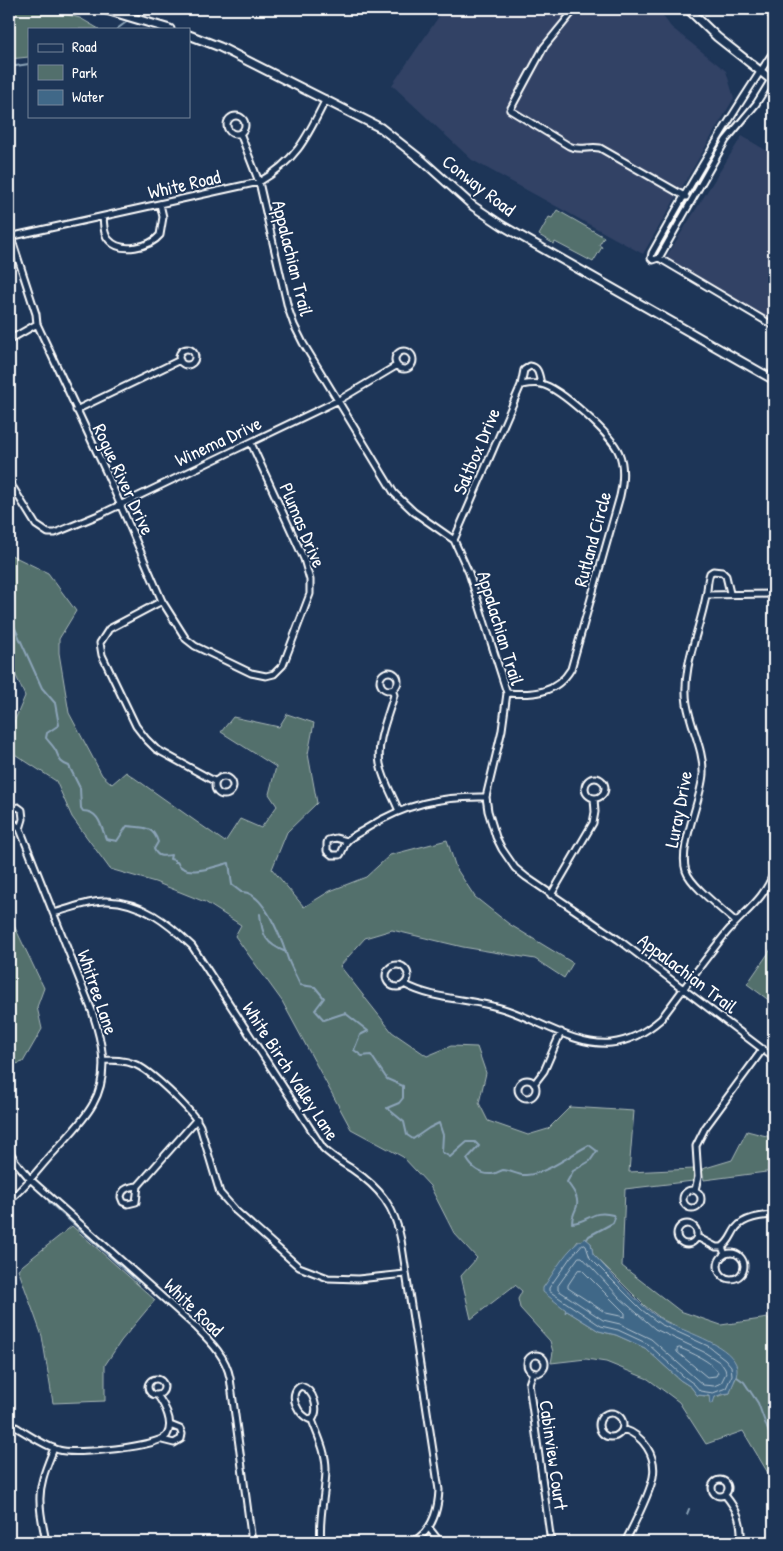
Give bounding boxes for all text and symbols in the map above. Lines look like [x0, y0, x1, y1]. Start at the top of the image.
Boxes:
legend [28, 28, 190, 118]
text: Road [72, 36, 97, 57]
text: Park [72, 62, 97, 83]
text: Water [72, 86, 104, 107]
street label: Conway Road [437, 148, 522, 222]
street label: White Road [145, 163, 223, 205]
street label: Appalachian Trail [266, 197, 320, 320]
street label: Saltbox Drive [446, 403, 506, 498]
street label: Winema Drive [171, 409, 266, 472]
street label: Rogue River Drive [87, 419, 161, 539]
street label: Plumas Drive [274, 479, 333, 572]
street label: Rutland Circle [567, 488, 617, 590]
street label: Appalachian Trail [471, 568, 531, 689]
street label: Luray Drive [658, 768, 698, 850]
street label: Appalachian Trail [633, 927, 744, 1020]
street label: Whitree Lane [71, 946, 125, 1038]
street label: White Birch Valley Lane [236, 997, 346, 1146]
street label: White Road [159, 1272, 230, 1342]
street label: Cabinview Court [533, 1398, 575, 1512]

